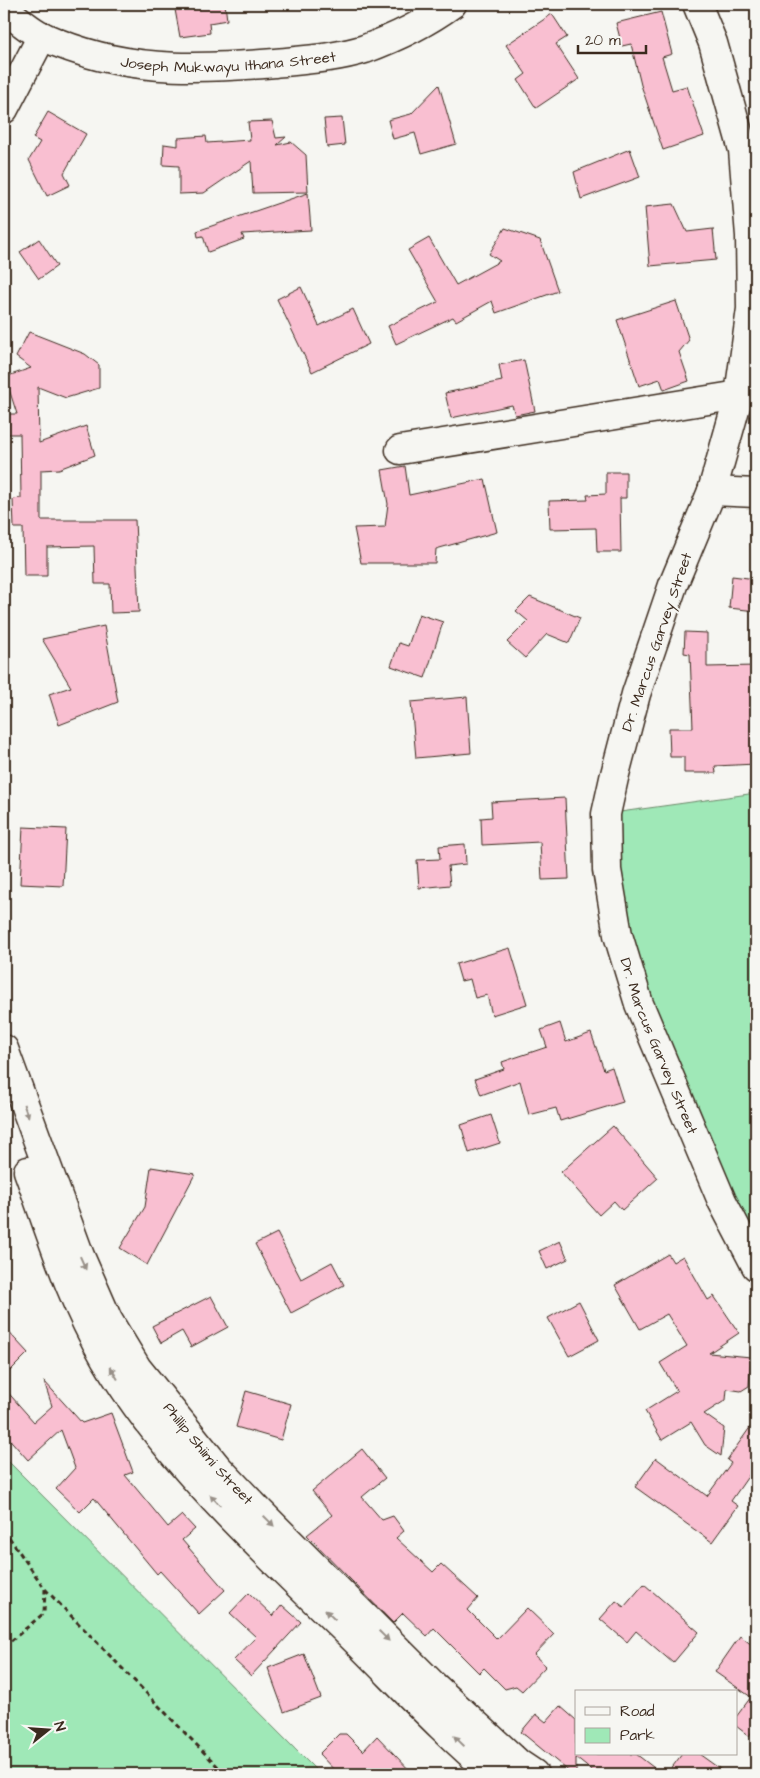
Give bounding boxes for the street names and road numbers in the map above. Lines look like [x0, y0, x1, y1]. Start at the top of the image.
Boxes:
street label: Joseph Mukwayu Ithana Street [119, 46, 337, 78]
street label: Dr. Marcus Garvey Street [617, 550, 698, 735]
street label: Dr. Marcus Garvey Street [615, 955, 703, 1137]
street label: Phillip Shiimi Street [159, 1398, 258, 1509]

